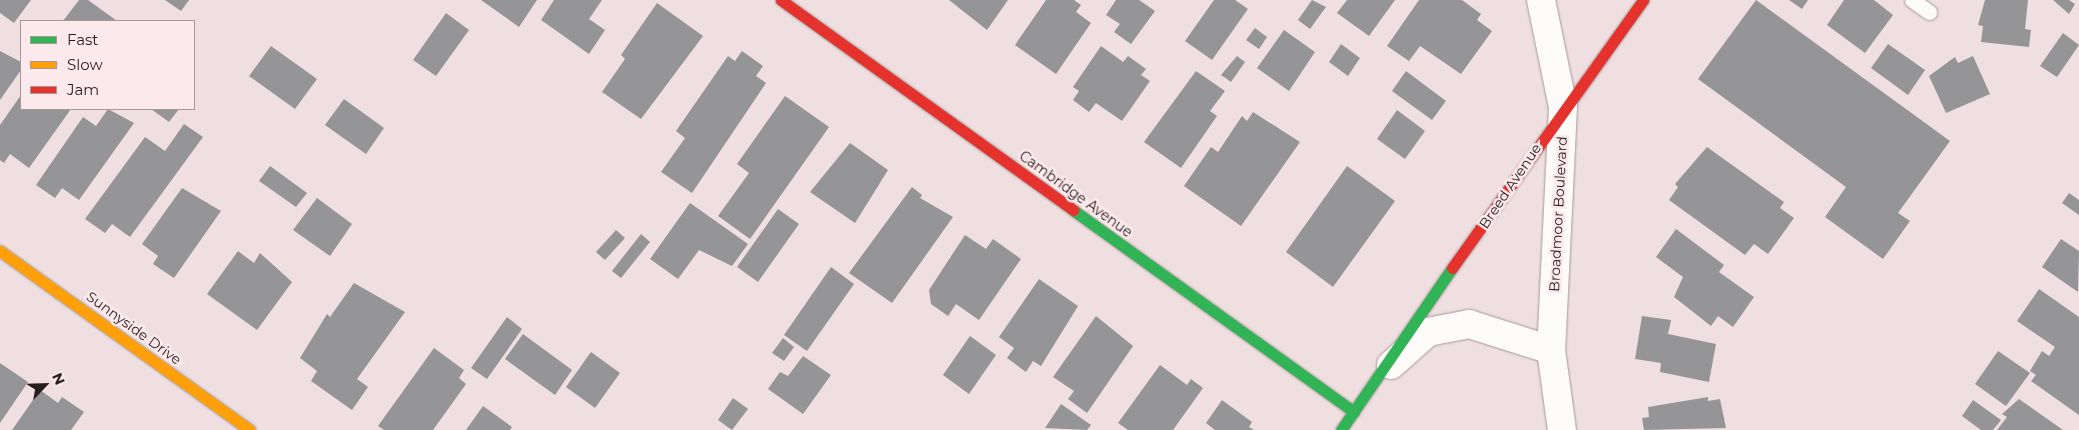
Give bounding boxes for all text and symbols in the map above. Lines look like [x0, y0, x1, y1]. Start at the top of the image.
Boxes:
legend [20, 20, 195, 110]
text: Fast [67, 30, 98, 49]
text: Slow [67, 55, 103, 74]
text: Jam [67, 80, 99, 99]
street label: Broadmoor Boulevard [1546, 136, 1570, 292]
street label: Breed Avenue [1475, 140, 1545, 232]
street label: Cambridge Avenue [1016, 147, 1136, 241]
street label: Sunnyside Drive [83, 288, 185, 368]
north arrow [20, 360, 70, 410]
text: N [48, 370, 69, 388]

